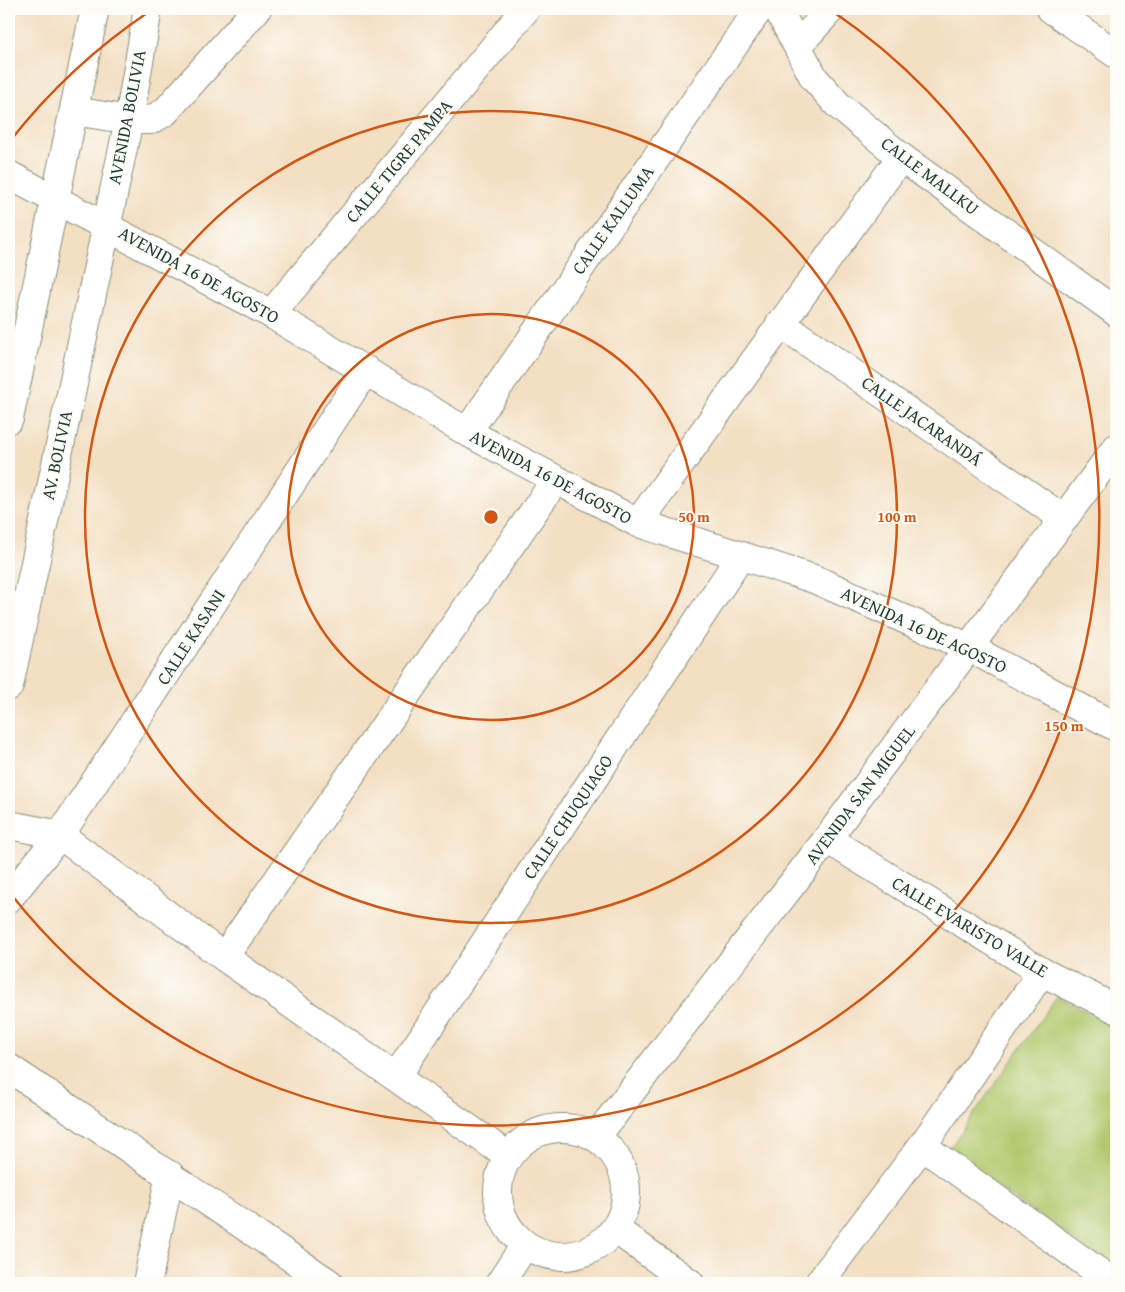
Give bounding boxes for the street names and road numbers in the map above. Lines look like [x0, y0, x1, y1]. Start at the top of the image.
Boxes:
street label: AVENIDA BOLIVIA [100, 47, 153, 187]
street label: CALLE TIGRE PAMPA [339, 93, 459, 228]
street label: CALLE MALLKU [876, 130, 985, 222]
street label: CALLE KALLUMA [565, 160, 660, 280]
street label: AVENIDA 16 DE AGOSTO [114, 219, 285, 330]
street label: CALLE JACARANDÁ [856, 369, 988, 472]
street label: AV. BOLIVIA [34, 407, 79, 502]
street label: AVENIDA 16 DE AGOSTO [465, 422, 637, 531]
street label: AVENIDA 16 DE AGOSTO [837, 579, 1012, 680]
street label: CALLE KASANI [149, 584, 232, 690]
street label: AVENIDA SAN MIGUEL [798, 719, 921, 870]
street label: CALLE CHUQUIAGO [516, 749, 619, 884]
street label: CALLE EVARISTO VALLE [887, 869, 1054, 984]

